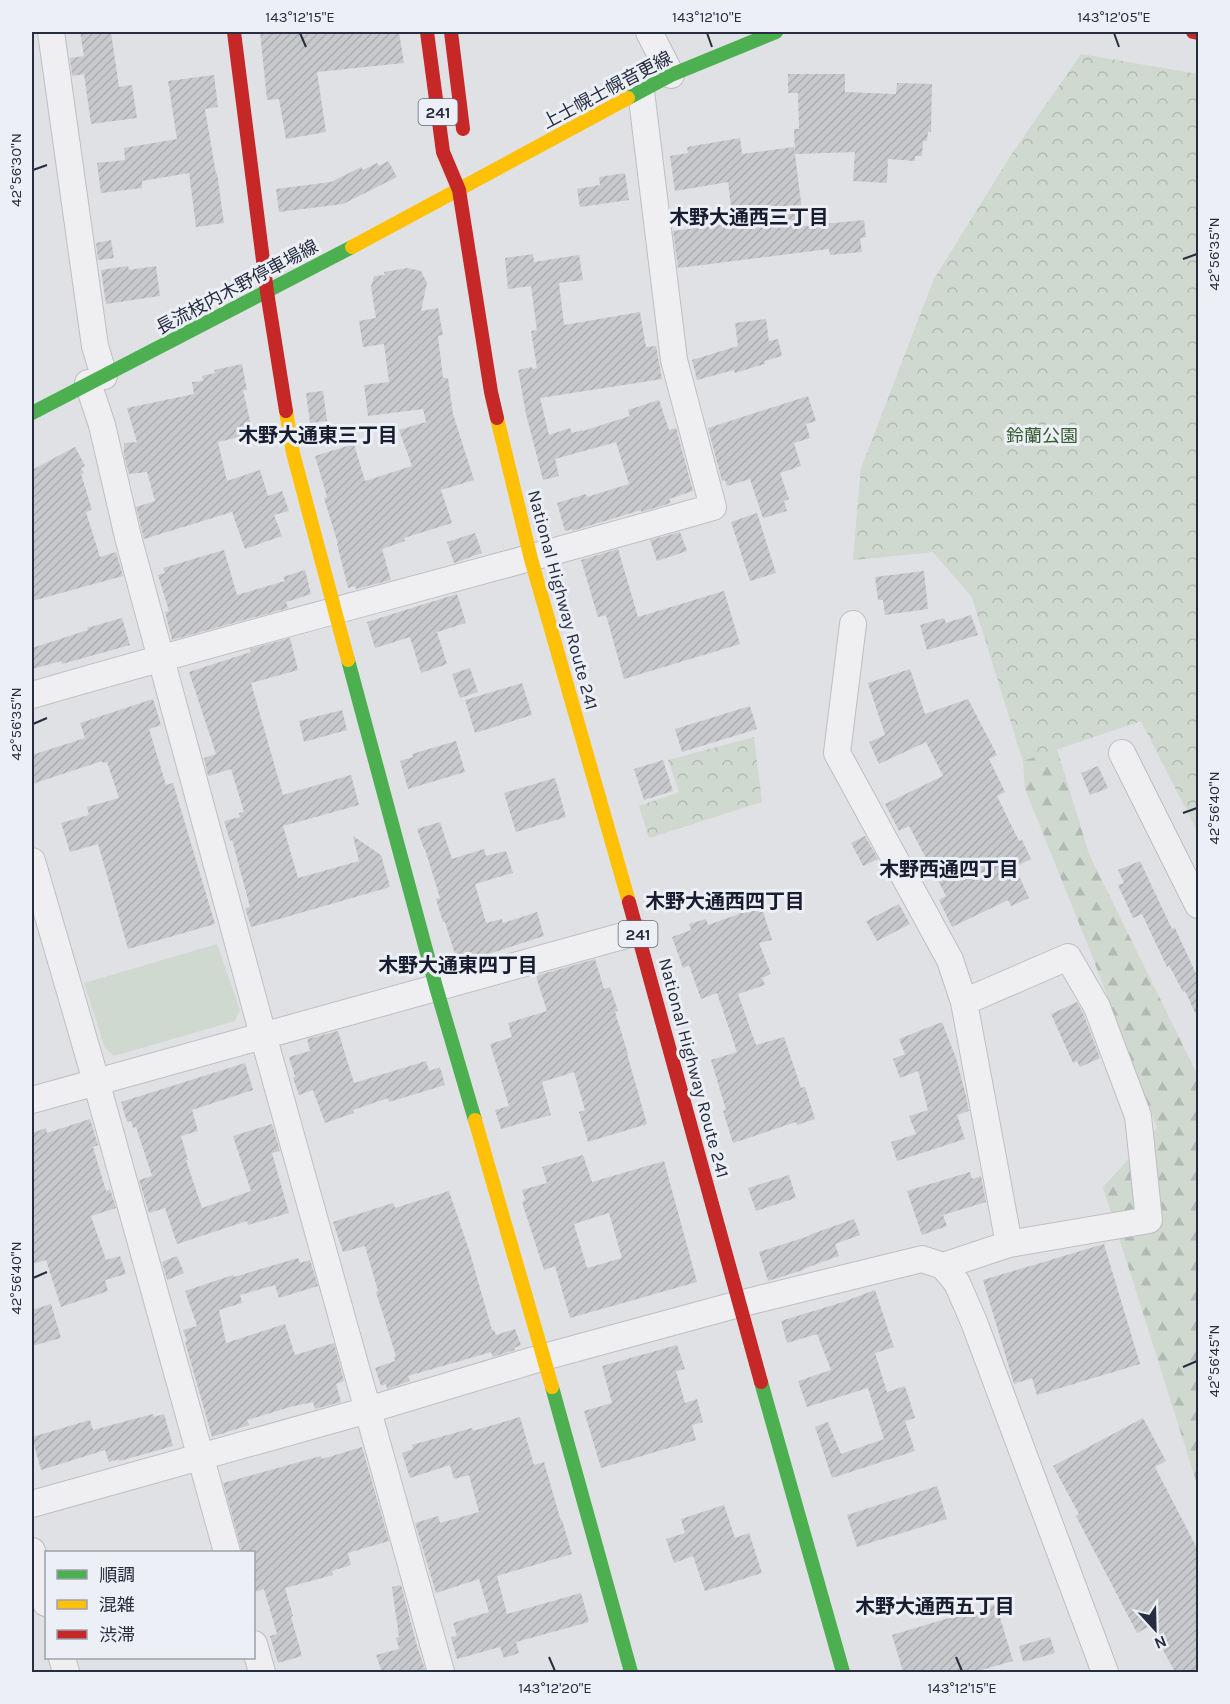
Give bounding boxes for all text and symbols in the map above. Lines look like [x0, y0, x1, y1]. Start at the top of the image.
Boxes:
text: 143°12'15"E [265, 8, 335, 26]
text: 143°12'10"E [672, 8, 742, 26]
text: 143°12'05"E [1077, 8, 1151, 26]
street label: 上士幌士幌音更線 [538, 46, 676, 134]
road number: 241 [418, 99, 458, 125]
text: 42°56'30"N [7, 133, 25, 207]
district label: 木野大通西三丁目 [669, 206, 829, 229]
text: 42°56'35"N [1205, 217, 1223, 291]
street label: 長流枝内木野停車場線 [152, 235, 322, 339]
district label: 木野大通東三丁目 [238, 424, 398, 447]
park label: 鈴蘭公園 [1006, 425, 1078, 447]
street label: National Highway Route 241 [523, 488, 603, 712]
text: 42°56'35"N [7, 687, 25, 761]
text: 42°56'40"N [1205, 771, 1223, 845]
district label: 木野西通四丁目 [879, 858, 1019, 881]
district label: 木野大通西四丁目 [645, 890, 805, 913]
road number: 241 [618, 921, 658, 947]
district label: 木野大通東四丁目 [378, 954, 538, 977]
street label: National Highway Route 241 [654, 956, 734, 1180]
text: 42°56'40"N [7, 1241, 25, 1315]
text: 42°56'45"N [1205, 1325, 1223, 1397]
legend [45, 1551, 255, 1659]
text: 順調 [99, 1564, 135, 1586]
text: 混雑 [99, 1594, 135, 1616]
district label: 木野大通西五丁目 [855, 1595, 1015, 1618]
north arrow [1125, 1599, 1185, 1659]
text: 渋滞 [99, 1624, 135, 1646]
text: N [1152, 1631, 1169, 1653]
text: 143°12'20"E [518, 1679, 592, 1697]
text: 143°12'15"E [927, 1679, 997, 1697]

